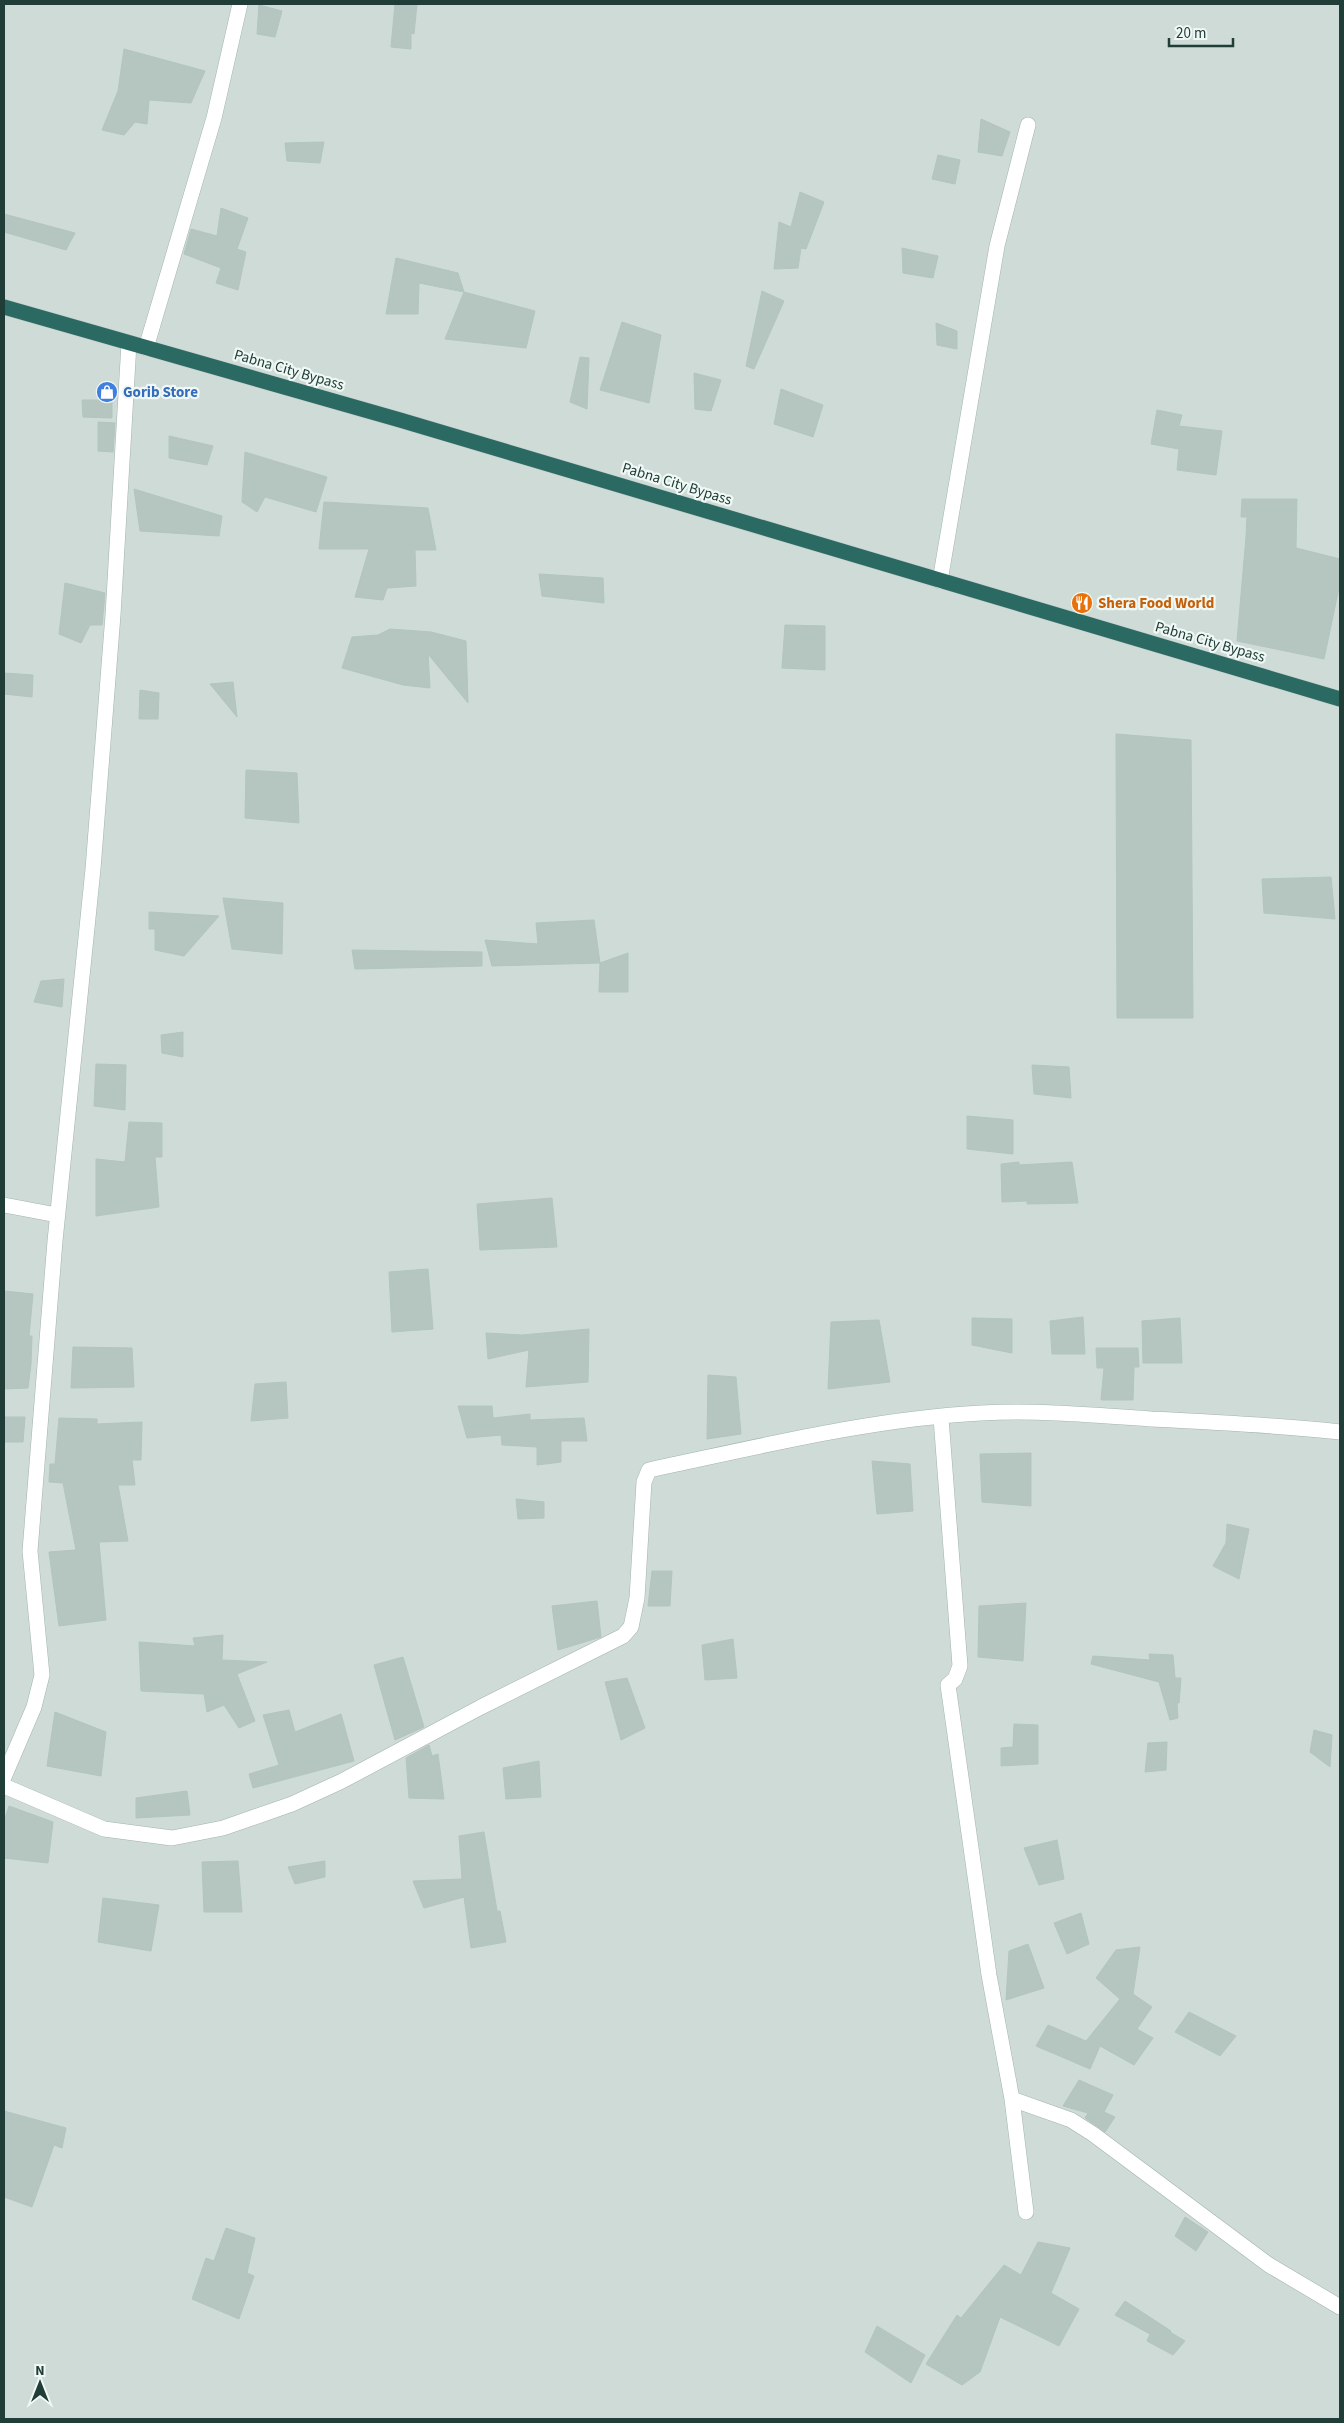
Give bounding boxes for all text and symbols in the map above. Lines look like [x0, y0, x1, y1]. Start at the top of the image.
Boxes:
scale bar [1169, 15, 1233, 47]
text: 20 m [1176, 23, 1206, 44]
street label: Pabna City Bypass [231, 344, 347, 396]
shop icon: Gorib Store [95, 380, 119, 404]
place label: Gorib Store [123, 382, 198, 403]
street label: Pabna City Bypass [620, 457, 734, 511]
restaurant icon: Shera Food World [1070, 591, 1094, 615]
place label: Shera Food World [1098, 593, 1214, 614]
street label: Pabna City Bypass [1152, 616, 1268, 668]
north arrow [15, 2358, 65, 2408]
text: N [35, 2361, 45, 2381]

